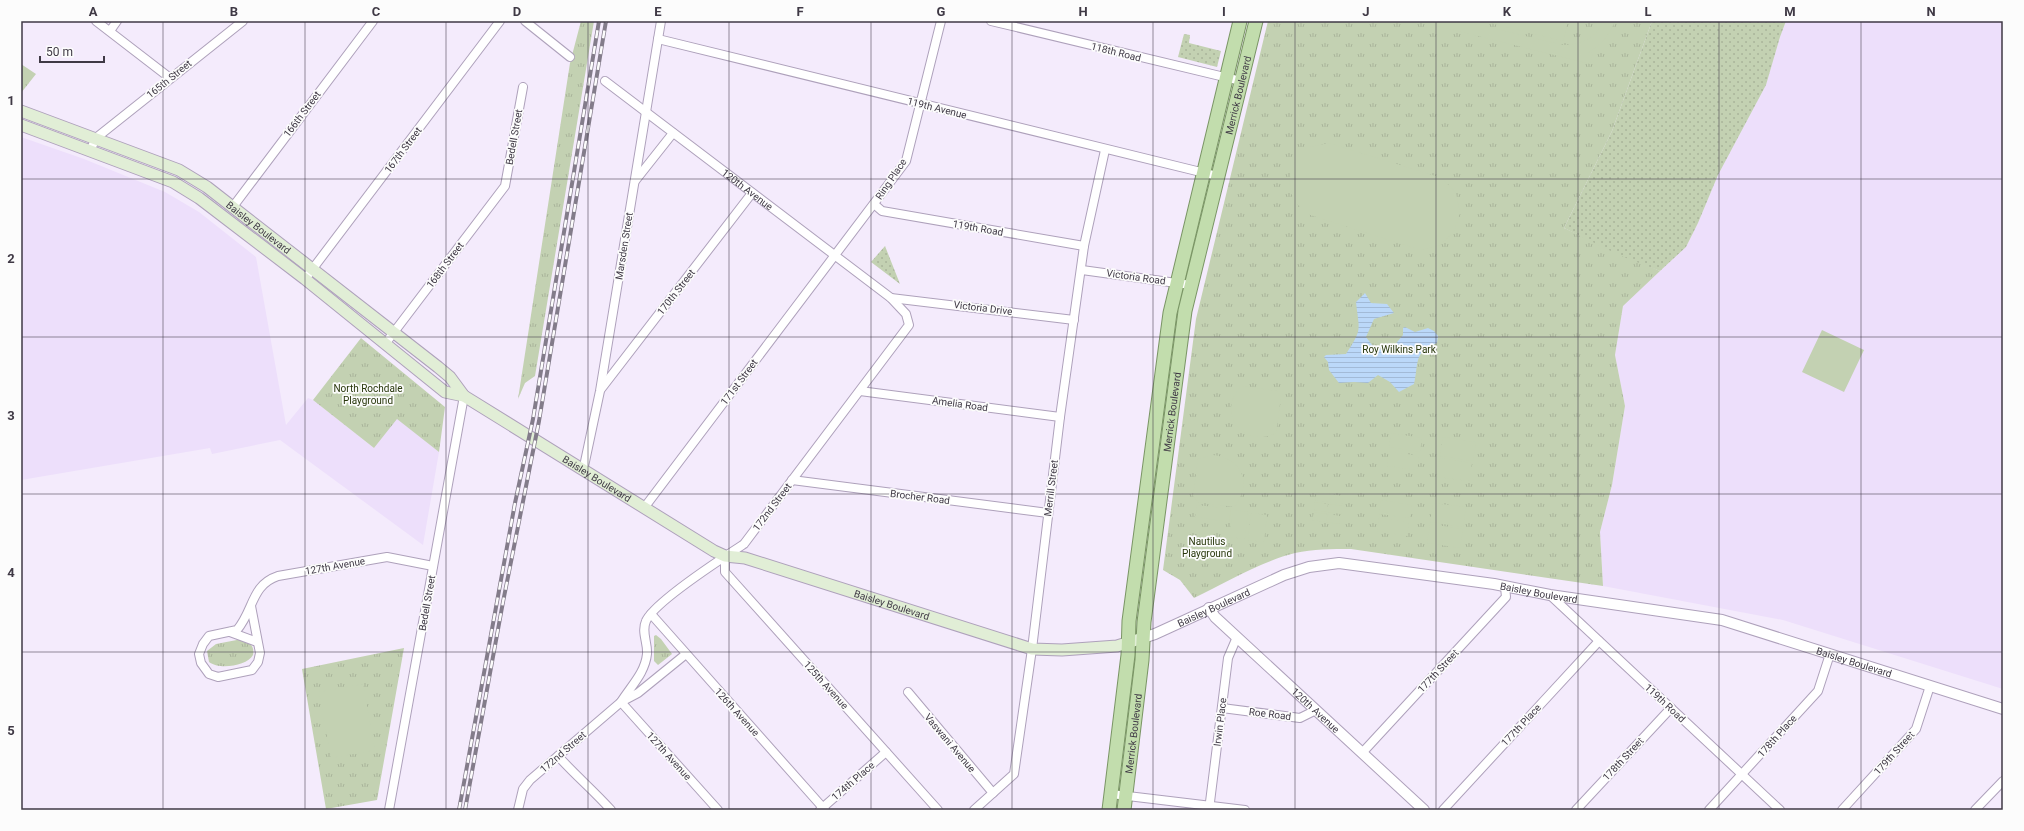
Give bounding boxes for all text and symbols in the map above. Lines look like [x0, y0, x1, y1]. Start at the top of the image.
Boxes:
text: A [89, 4, 98, 19]
text: B [230, 4, 238, 19]
text: C [372, 4, 381, 19]
text: D [513, 4, 521, 19]
text: E [654, 4, 662, 19]
text: F [796, 4, 804, 19]
text: G [937, 4, 946, 19]
text: H [1078, 4, 1088, 19]
text: I [1222, 4, 1226, 19]
text: J [1362, 4, 1370, 19]
text: K [1503, 4, 1512, 19]
text: L [1644, 4, 1652, 19]
text: M [1784, 4, 1796, 19]
text: N [1926, 4, 1936, 19]
scale bar [40, 38, 104, 64]
street label: 118th Road [1090, 40, 1142, 64]
text: 50 m [46, 45, 73, 59]
street label: Merrick Boulevard [1223, 55, 1253, 136]
street label: 165th Street [144, 58, 194, 100]
street label: 166th Street [281, 89, 323, 139]
text: 1 [7, 93, 15, 108]
street label: 119th Avenue [906, 95, 968, 121]
street label: Bedell Street [504, 108, 524, 166]
street label: 167th Street [382, 125, 424, 175]
street label: Ring Place [873, 156, 909, 202]
street label: 120th Avenue [720, 166, 775, 212]
street label: Baisley Boulevard [224, 199, 293, 256]
street label: Marsden Street [613, 212, 635, 280]
street label: 119th Road [952, 218, 1004, 238]
street label: 168th Street [424, 240, 466, 290]
text: 2 [7, 251, 15, 266]
street label: 170th Street [655, 267, 697, 317]
street label: Victoria Road [1106, 267, 1166, 287]
street label: Victoria Drive [953, 299, 1013, 317]
park label: Roy Wilkins Park [1362, 344, 1437, 355]
street label: 171st Street [718, 357, 760, 407]
street label: Merrick Boulevard [1161, 371, 1182, 453]
park label: North Rochdale Playground [333, 383, 403, 406]
street label: Amelia Road [931, 395, 989, 413]
text: 3 [7, 408, 15, 423]
street label: Baisley Boulevard [561, 453, 633, 504]
street label: Merrill Street [1042, 459, 1060, 517]
street label: 172nd Street [750, 481, 794, 533]
street label: Brocher Road [890, 488, 950, 506]
park label: Nautilus Playground [1182, 536, 1232, 559]
street label: 127th Avenue [304, 555, 366, 577]
text: 4 [7, 565, 15, 580]
street label: Bedell Street [417, 574, 437, 632]
street label: Baisley Boulevard [1499, 580, 1578, 604]
street label: Baisley Boulevard [1176, 586, 1252, 629]
street label: Baisley Boulevard [853, 587, 931, 622]
street label: Baisley Boulevard [1815, 645, 1893, 679]
street label: 177th Street [1415, 647, 1461, 695]
street label: 125th Avenue [802, 659, 850, 711]
street label: 119th Road [1643, 682, 1687, 724]
street label: 120th Avenue [1290, 685, 1342, 735]
street label: 126th Avenue [713, 686, 761, 738]
street label: Merrick Boulevard [1123, 693, 1143, 774]
street label: Irwin Place [1212, 697, 1228, 747]
street label: 177th Place [1499, 702, 1543, 748]
street label: Roe Road [1248, 706, 1292, 722]
street label: Vaswani Avenue [922, 712, 978, 774]
street label: 178th Place [1755, 713, 1799, 759]
text: 5 [7, 723, 15, 738]
street label: 172nd Street [538, 729, 588, 775]
street label: 179th Street [1872, 729, 1916, 777]
street label: 127th Avenue [645, 730, 693, 782]
street label: 178th Street [1600, 735, 1646, 783]
street label: 174th Place [829, 760, 877, 802]

